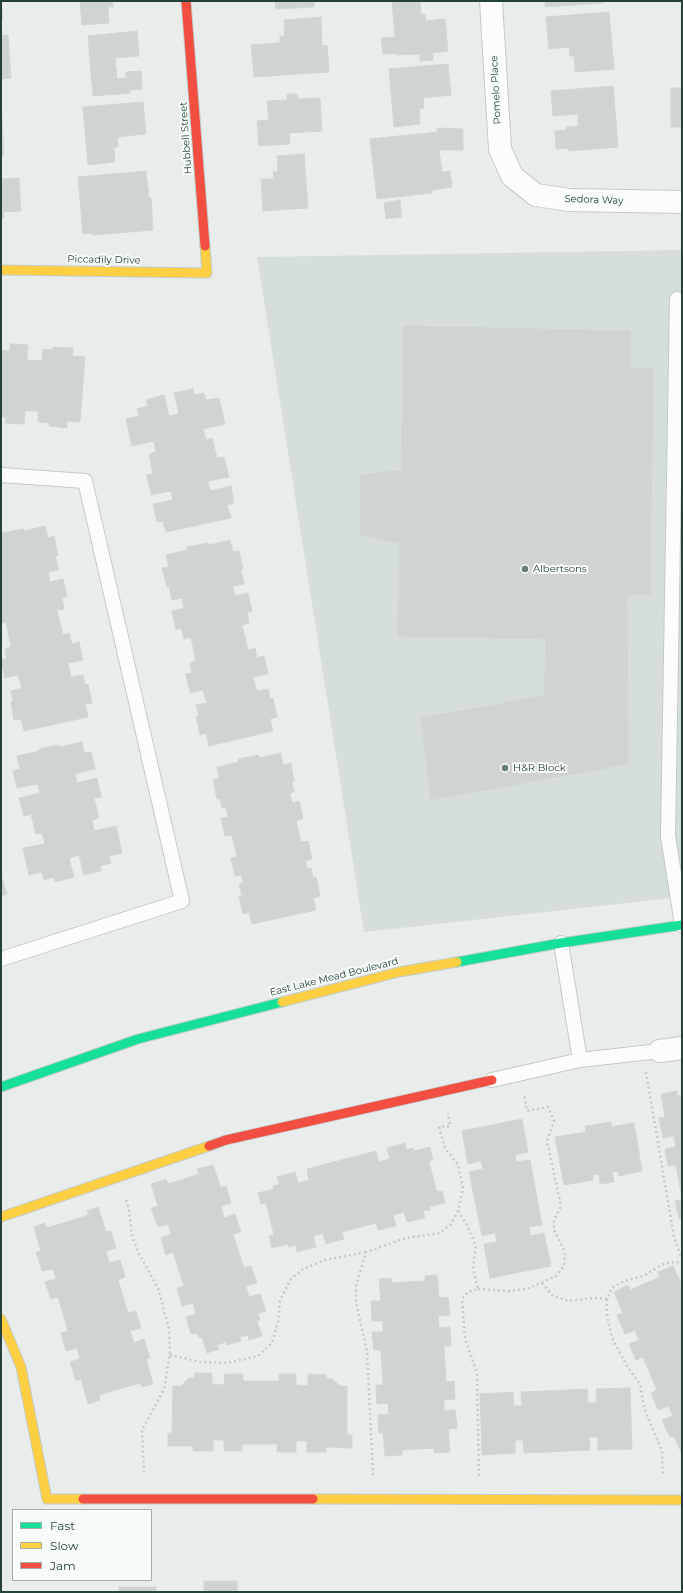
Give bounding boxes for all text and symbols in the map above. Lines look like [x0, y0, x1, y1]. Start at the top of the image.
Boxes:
street label: Pomelo Place [488, 55, 504, 125]
street label: Hubbell Street [177, 101, 195, 175]
street label: Sedora Way [564, 193, 624, 207]
street label: Piccadily Drive [67, 253, 141, 267]
place label: Albertsons [533, 563, 587, 575]
marker: Albertsons [520, 564, 530, 574]
place label: H&R Block [513, 762, 566, 774]
marker: H&R Block [500, 763, 510, 773]
street label: East Lake Mead Boulevard [269, 955, 399, 999]
legend [12, 1509, 152, 1581]
text: Fast [50, 1518, 75, 1533]
text: Slow [50, 1538, 79, 1553]
text: Jam [50, 1558, 76, 1573]

